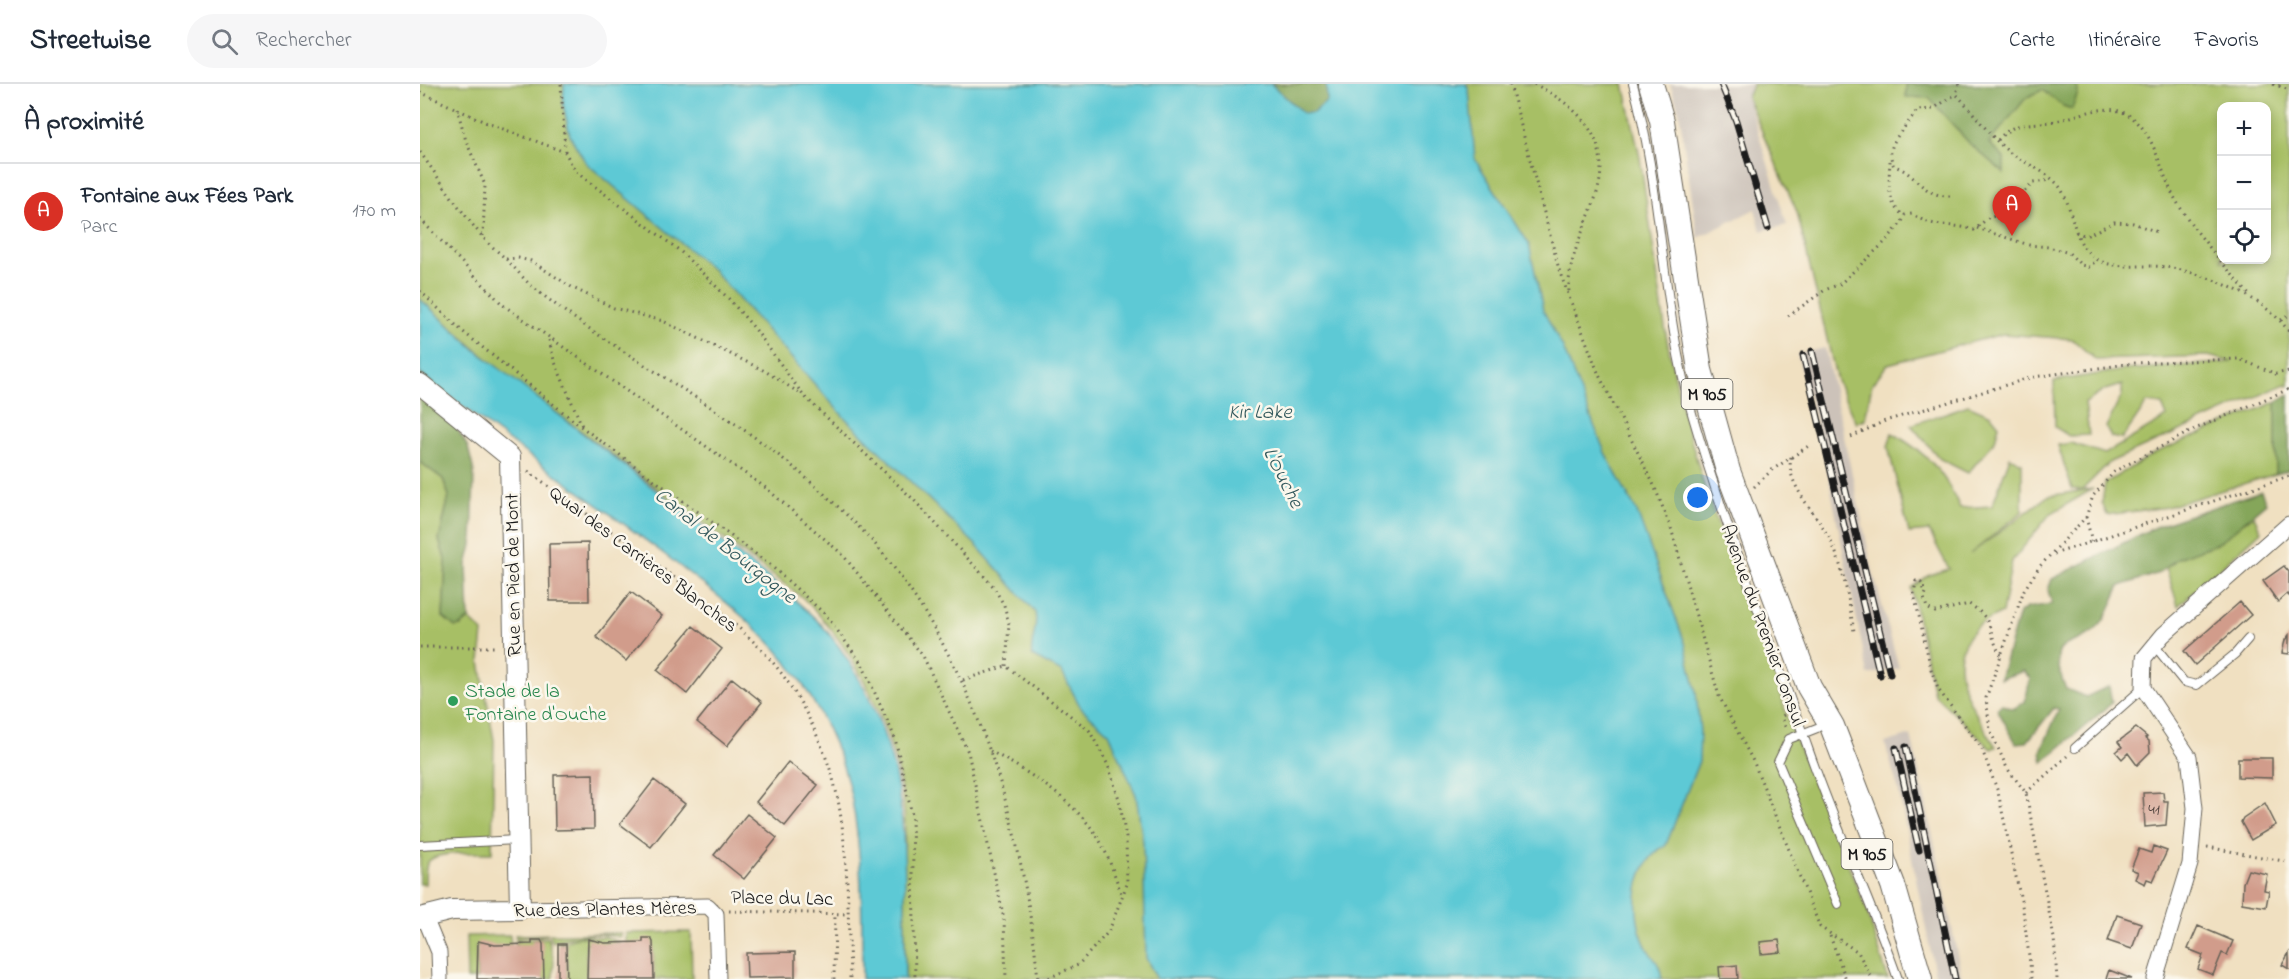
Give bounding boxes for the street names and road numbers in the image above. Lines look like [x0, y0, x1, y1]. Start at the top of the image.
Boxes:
road number: M 905 [1682, 379, 1732, 409]
street label: Quai des Carrières Blanches [542, 479, 743, 641]
street label: Rue en Pied de Mont [499, 493, 530, 657]
street label: Avenue du Premier Consul [1712, 521, 1812, 731]
road number: M 905 [1842, 839, 1892, 869]
street label: Place du Lac [731, 884, 833, 915]
street label: Rue des Plantes Mères [513, 894, 697, 927]

